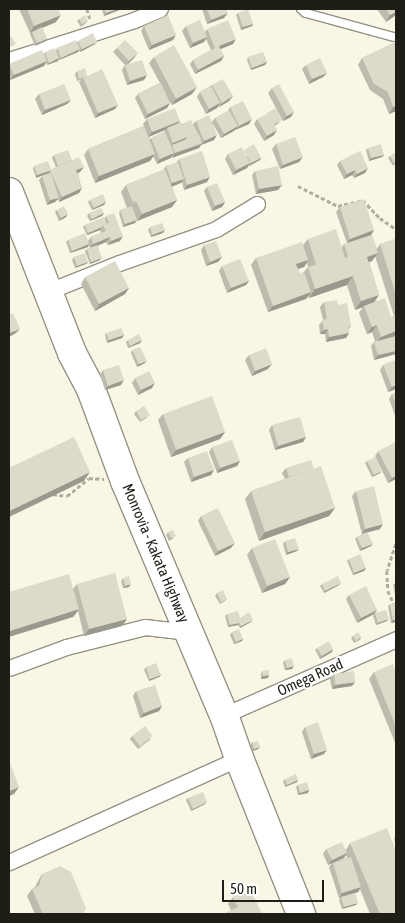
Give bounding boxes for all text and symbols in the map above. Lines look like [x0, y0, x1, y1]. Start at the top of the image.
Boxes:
street label: Monrovia - Kakata Highway [119, 481, 193, 625]
street label: Omega Road [274, 655, 346, 699]
scale bar [225, 870, 328, 902]
text: 50 m [230, 880, 257, 897]

